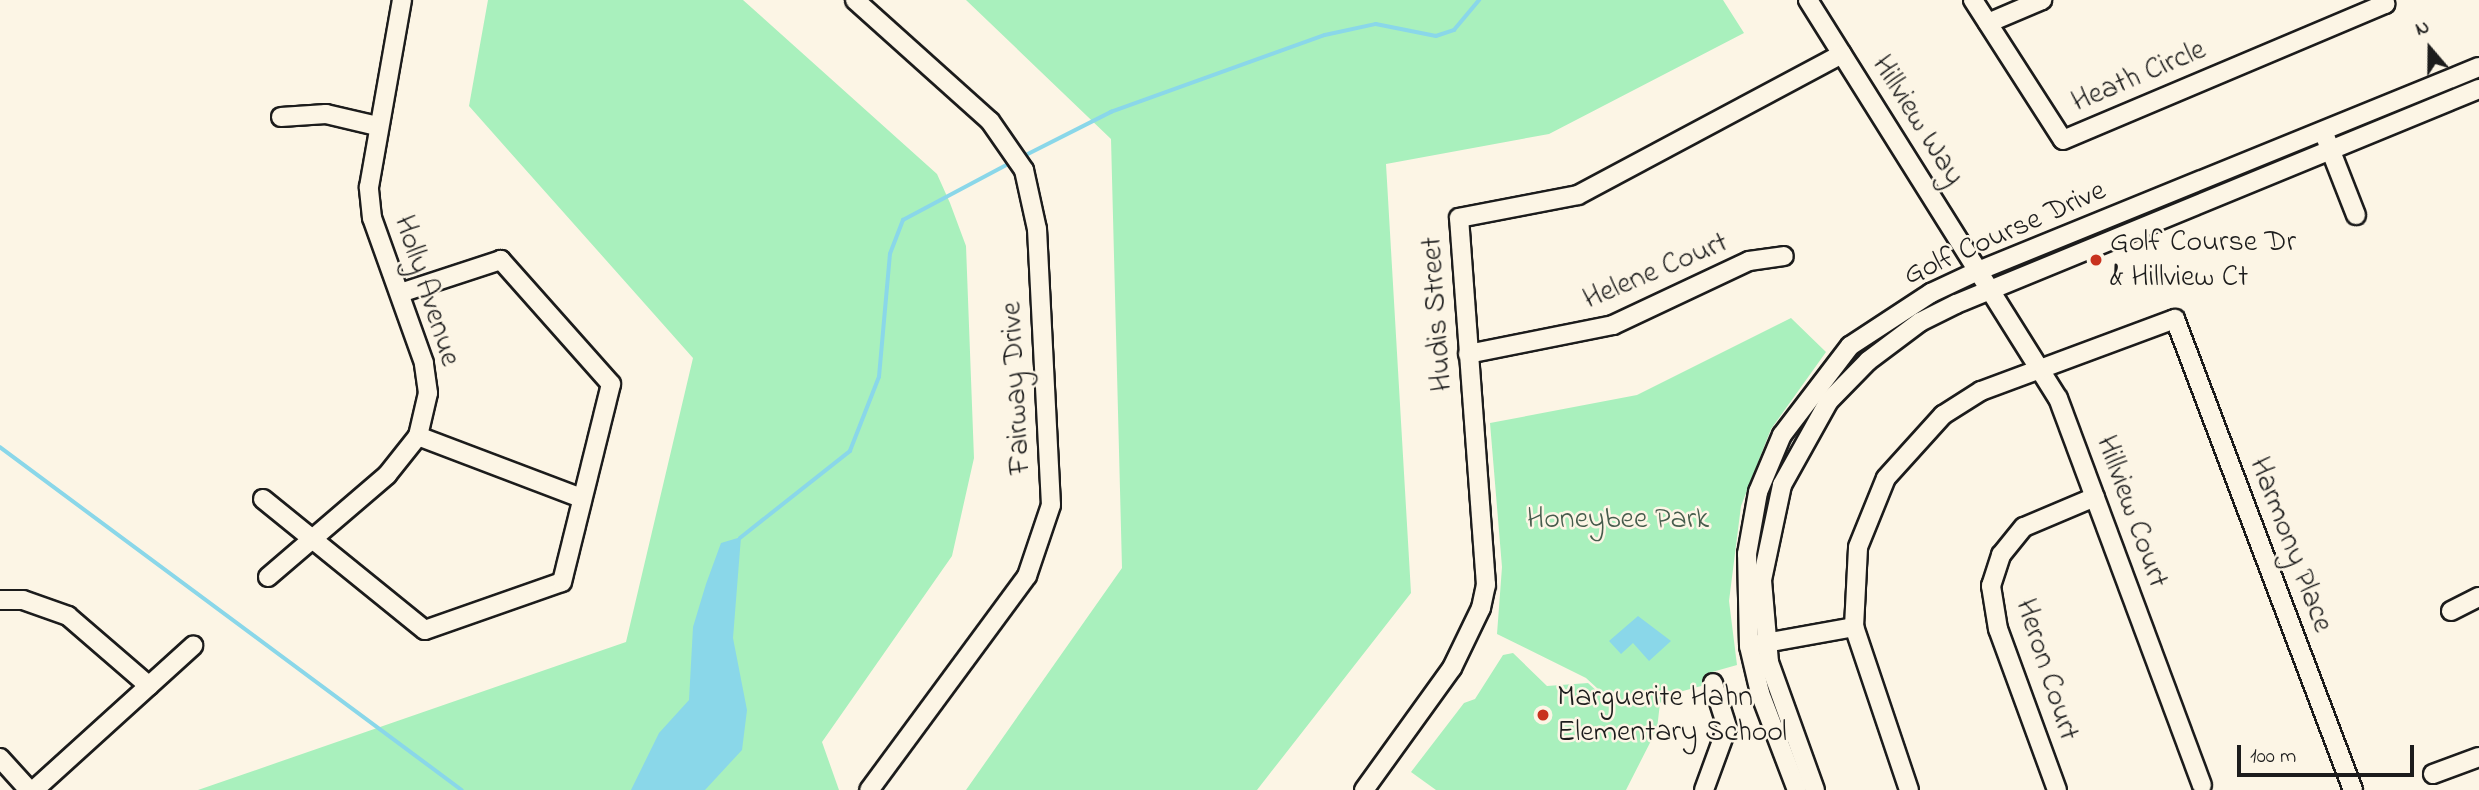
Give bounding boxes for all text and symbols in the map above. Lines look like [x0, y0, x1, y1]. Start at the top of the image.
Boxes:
north arrow [2395, 14, 2465, 84]
text: N [2412, 14, 2433, 44]
street label: Heath Circle [2067, 33, 2211, 121]
street label: Hillview Way [1863, 49, 1971, 193]
street label: Golf Course Drive [1898, 173, 2112, 295]
street label: Holly Avenue [385, 211, 467, 371]
street label: Helene Court [1578, 225, 1734, 319]
place label: Golf Course Dr & Hillview Ct [2110, 225, 2296, 296]
street label: Hudis Street [1415, 235, 1461, 393]
marker: Golf Course Dr & Hillview Ct [2088, 252, 2104, 268]
street label: Fairway Drive [994, 301, 1040, 475]
street label: Hillview Court [2087, 431, 2175, 593]
street label: Harmony Place [2240, 452, 2340, 638]
park label: Honeybee Park [1527, 502, 1709, 538]
street label: Heron Court [2006, 595, 2086, 745]
place label: Marguerite Hahn Elementary School [1557, 680, 1787, 750]
marker: Marguerite Hahn Elementary School [1535, 707, 1551, 723]
scale bar [2241, 730, 2418, 774]
text: 100 m [2250, 742, 2296, 772]

